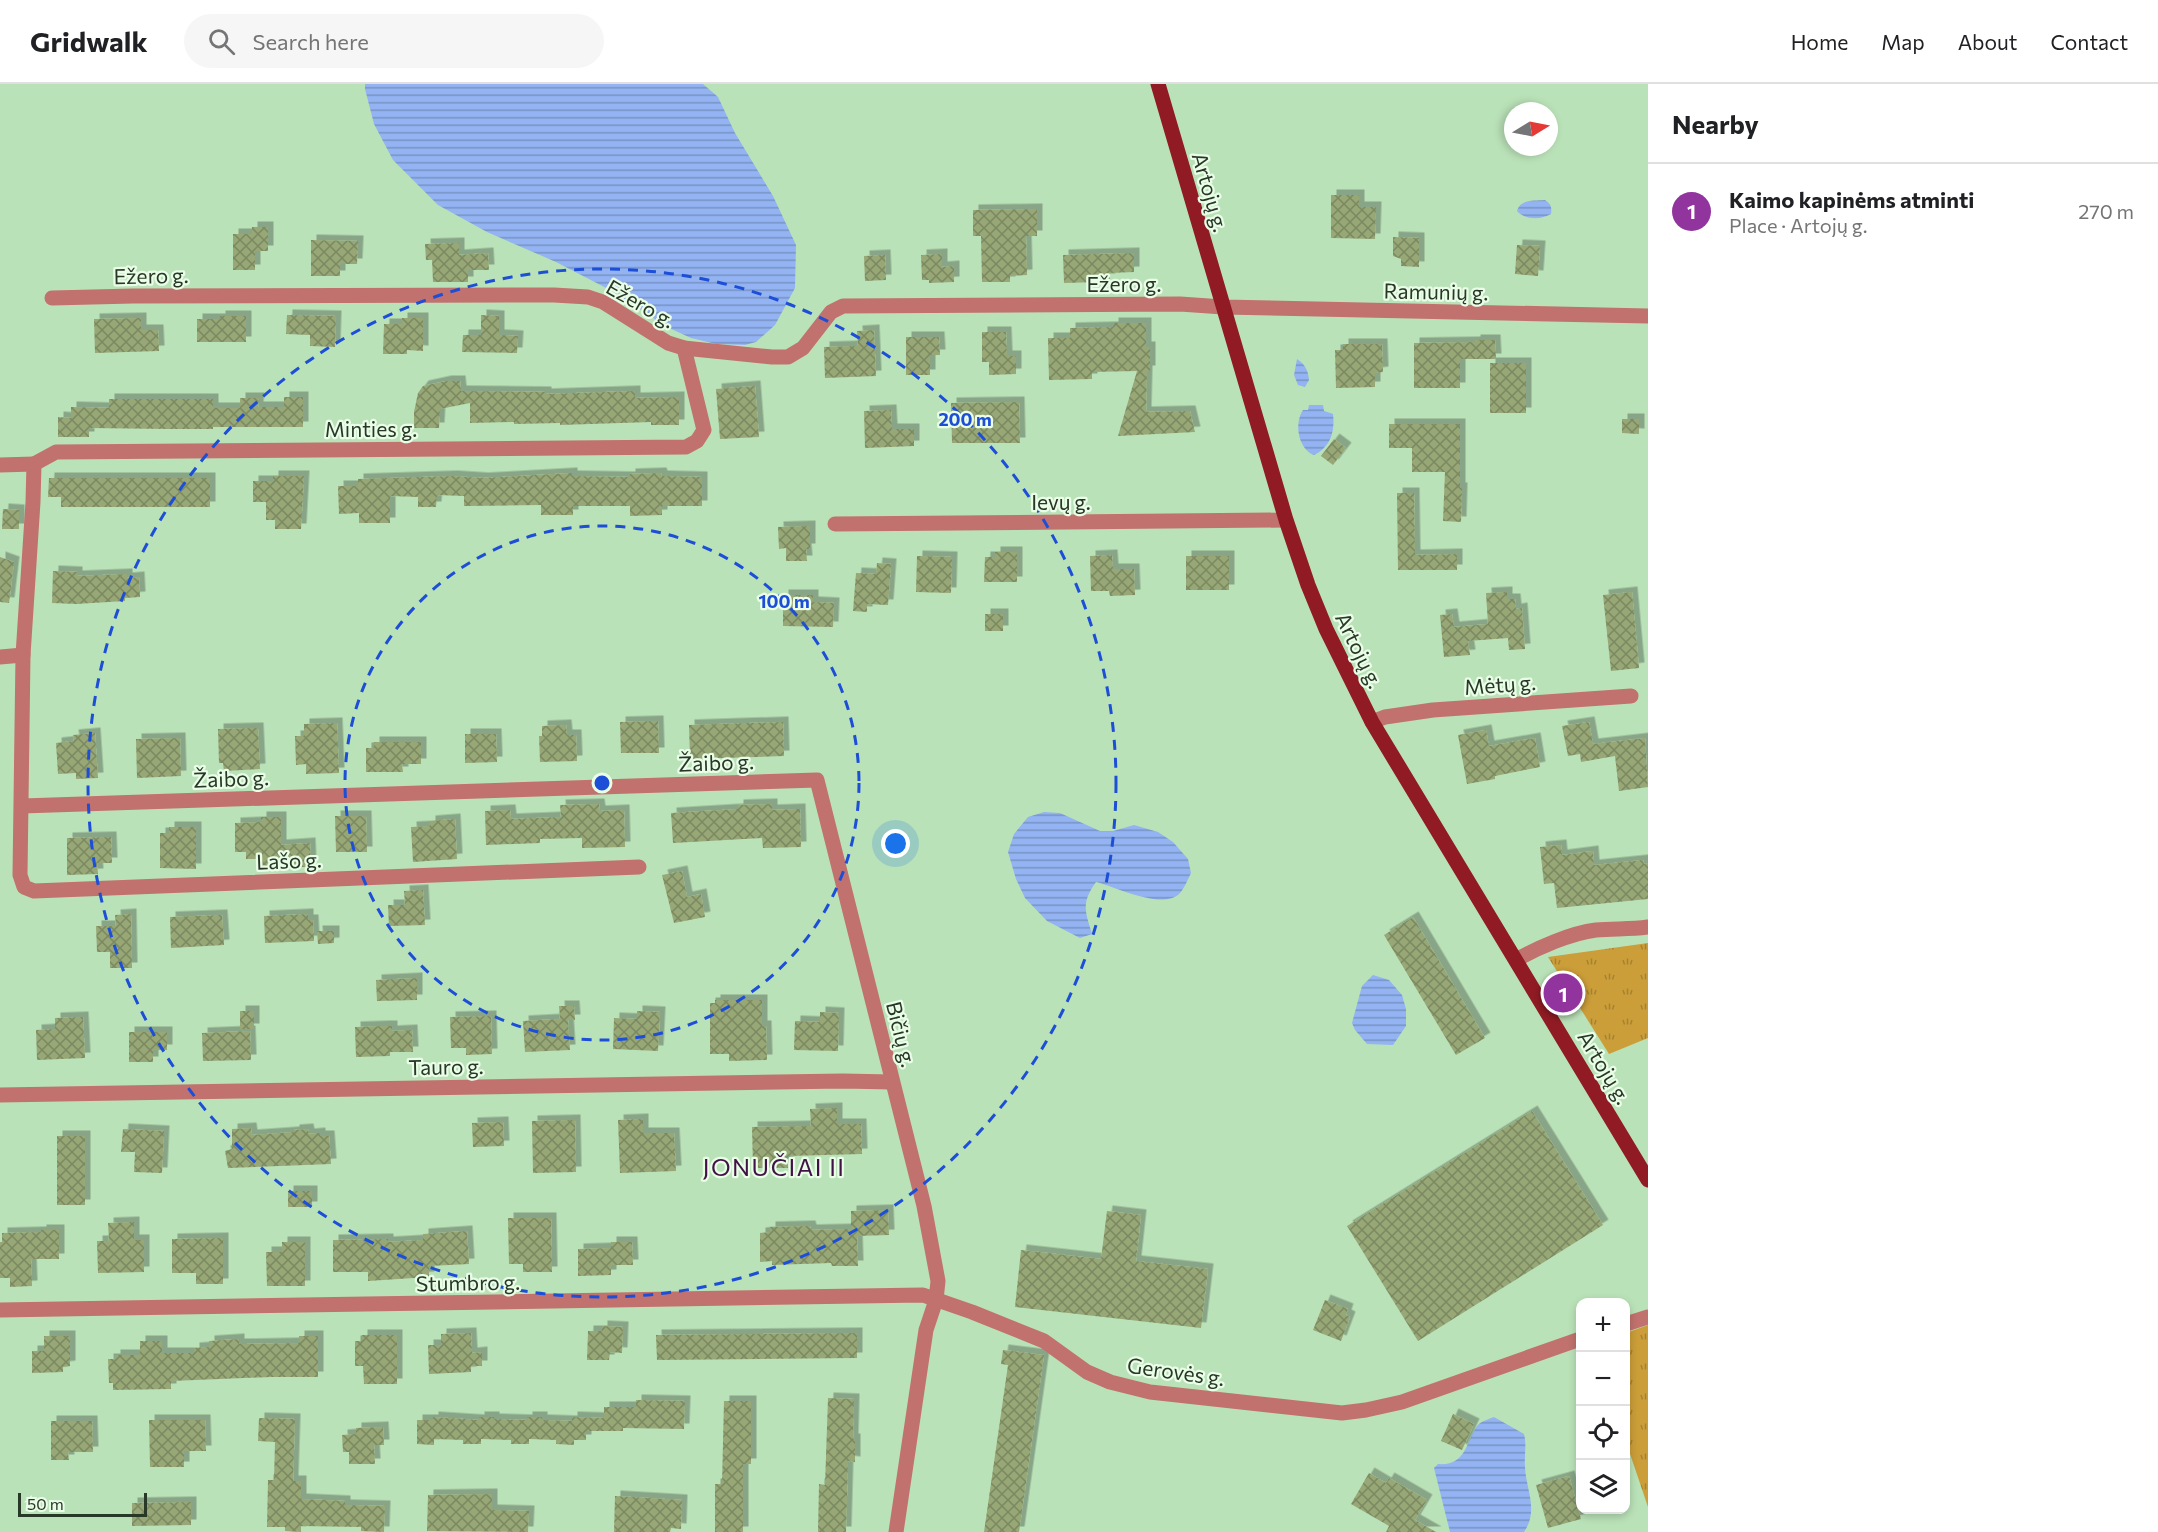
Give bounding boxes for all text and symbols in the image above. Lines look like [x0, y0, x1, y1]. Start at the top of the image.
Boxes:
search box [184, 14, 604, 68]
text: Gridwalk [30, 24, 148, 58]
icon: search [205, 25, 238, 58]
text: Search here [253, 28, 369, 55]
text: Home [1791, 29, 1848, 54]
text: Map [1881, 29, 1925, 54]
text: About [1958, 29, 2017, 54]
text: Contact [2050, 29, 2128, 54]
north arrow [1504, 102, 1558, 156]
text: Nearby [1672, 108, 1759, 139]
street label: Artojų g. [1188, 149, 1234, 235]
text: Kaimo kapinėms atminti [1729, 186, 1974, 213]
text: 1 [1687, 199, 1696, 223]
text: 270 m [2078, 199, 2134, 223]
text: Place · Artojų g. [1729, 213, 1867, 237]
street label: Ežero g. [113, 262, 189, 288]
street label: Ežero g. [1087, 271, 1161, 296]
street label: Ežero g. [602, 273, 680, 333]
street label: Ramunių g. [1384, 278, 1488, 304]
text: 200 m [938, 408, 992, 430]
street label: Minties g. [325, 416, 417, 441]
street label: Ievų g. [1031, 489, 1091, 514]
text: 100 m [758, 590, 810, 612]
street label: Artojų g. [1331, 608, 1389, 692]
street label: Mėtų g. [1463, 669, 1537, 699]
street label: Žaibo g. [678, 748, 754, 776]
street label: Žaibo g. [193, 764, 269, 792]
centre of rings [592, 773, 612, 793]
your location [881, 829, 910, 858]
street label: Lašo g. [256, 846, 322, 874]
pin: 1 [1544, 970, 1582, 1016]
street label: Bičių g. [882, 999, 922, 1069]
street label: Artojų g. [1573, 1026, 1637, 1108]
street label: Tauro g. [408, 1053, 484, 1079]
district label: JONUČIAI II [702, 1152, 846, 1181]
street label: Stumbro g. [416, 1269, 520, 1295]
map controls [1576, 1298, 1630, 1514]
button: + [1576, 1298, 1630, 1352]
street label: Gerovės g. [1126, 1352, 1226, 1390]
button: − [1576, 1352, 1630, 1406]
button: locate [1576, 1406, 1630, 1460]
button: layers [1576, 1460, 1630, 1514]
scale bar [18, 1490, 147, 1518]
text: 50 m [27, 1494, 64, 1513]

